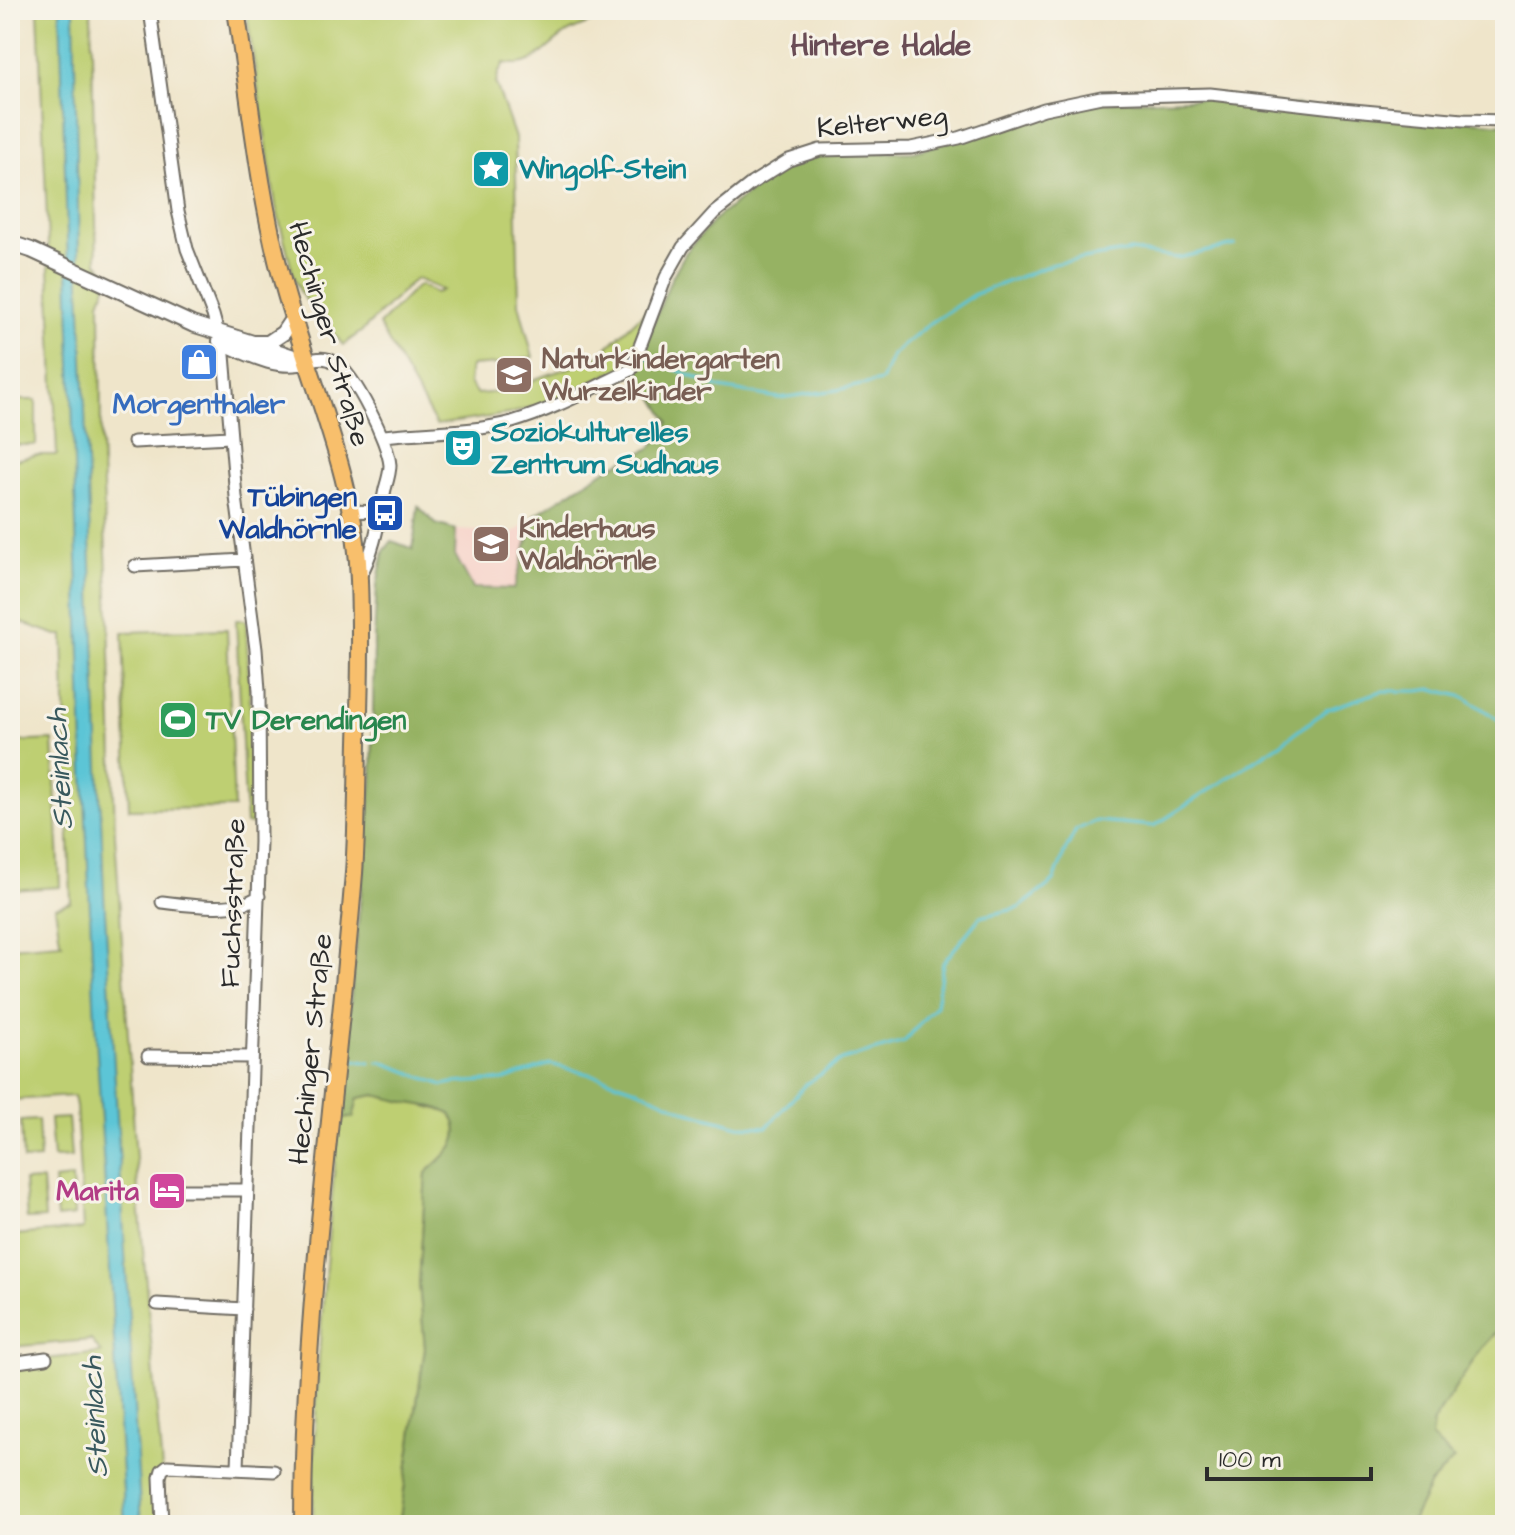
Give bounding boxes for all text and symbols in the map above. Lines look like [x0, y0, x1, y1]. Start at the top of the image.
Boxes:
district label: Hintere Halde [791, 25, 971, 67]
street label: Kelterweg [815, 96, 949, 149]
place icon: Wingolf-Stein [470, 148, 512, 190]
place label: Wingolf-Stein [518, 150, 686, 191]
street label: Hechinger Straße [277, 217, 380, 451]
place label: Naturkindergarten Wurzelkinder [541, 340, 780, 411]
shop icon: Morgenthaler [178, 341, 220, 383]
school or university icon: Naturkindergarten Wurzelkinder [493, 354, 535, 396]
place label: Morgenthaler [113, 385, 286, 426]
place label: Soziokulturelles Zentrum Sudhaus [490, 413, 719, 484]
theatre icon: Soziokulturelles Zentrum Sudhaus [442, 427, 484, 469]
place label: Tübingen Waldhörnle [218, 478, 357, 549]
bus stop icon: Tübingen Waldhörnle [364, 492, 406, 534]
place label: Kinderhaus Waldhörnle [518, 509, 657, 580]
school or university icon: Kinderhaus Waldhörnle [470, 523, 512, 565]
sports icon: TV Derendingen [157, 699, 199, 741]
place label: TV Derendingen [205, 701, 406, 742]
water label: Steinlach [36, 706, 84, 831]
street label: Fuchsstraße [211, 818, 255, 988]
street label: Hechinger Straße [279, 931, 344, 1167]
hotel icon: Marita [146, 1170, 188, 1212]
place label: Marita [56, 1172, 140, 1211]
water label: Steinlach [71, 1354, 119, 1479]
scale bar [1207, 1431, 1371, 1481]
text: 100 m [1219, 1443, 1281, 1477]

